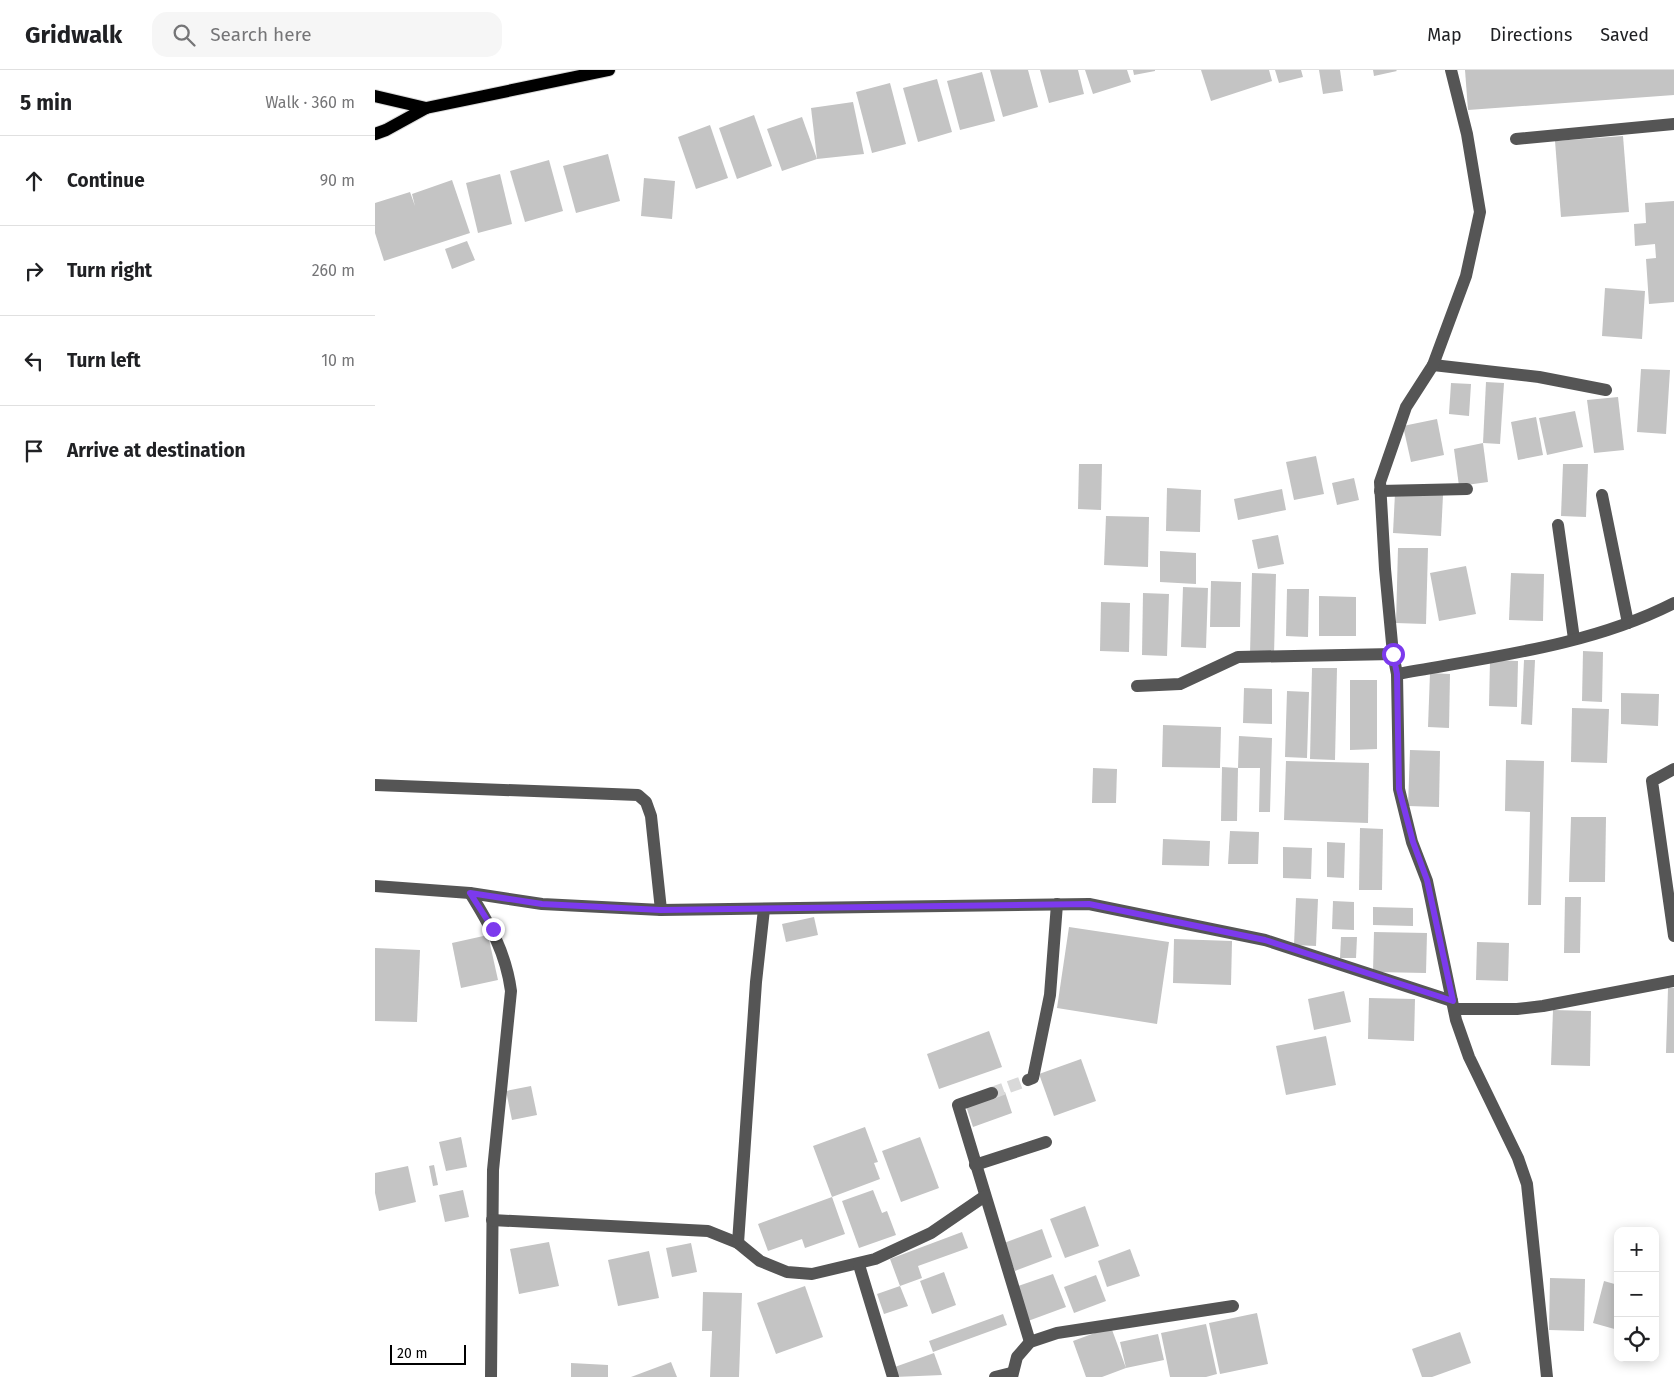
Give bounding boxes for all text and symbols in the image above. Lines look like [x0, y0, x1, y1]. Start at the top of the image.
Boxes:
search box [152, 12, 502, 57]
text: Gridwalk [25, 21, 122, 49]
icon: search [170, 21, 198, 49]
text: Search here [210, 23, 312, 46]
text: Map [1427, 24, 1462, 46]
text: Directions [1490, 24, 1572, 46]
text: Saved [1600, 24, 1649, 46]
text: 5 min [20, 90, 72, 116]
text: Walk · 360 m [265, 93, 355, 112]
icon: ahead [20, 167, 48, 195]
text: Continue [67, 169, 145, 192]
text: 90 m [320, 171, 355, 190]
icon: right [20, 257, 48, 285]
text: Turn right [67, 259, 152, 282]
text: 260 m [312, 261, 355, 280]
icon: left [20, 347, 48, 375]
text: Turn left [67, 349, 141, 372]
text: 10 m [321, 351, 355, 370]
icon: arrive [20, 437, 48, 465]
text: Arrive at destination [67, 439, 246, 462]
route start [1382, 643, 1405, 666]
route end [482, 918, 505, 941]
map controls [1614, 1227, 1659, 1362]
button: + [1614, 1227, 1659, 1272]
button: − [1614, 1272, 1659, 1317]
button: locate [1614, 1317, 1659, 1362]
scale bar [390, 1342, 466, 1365]
text: 20 m [397, 1345, 427, 1362]

